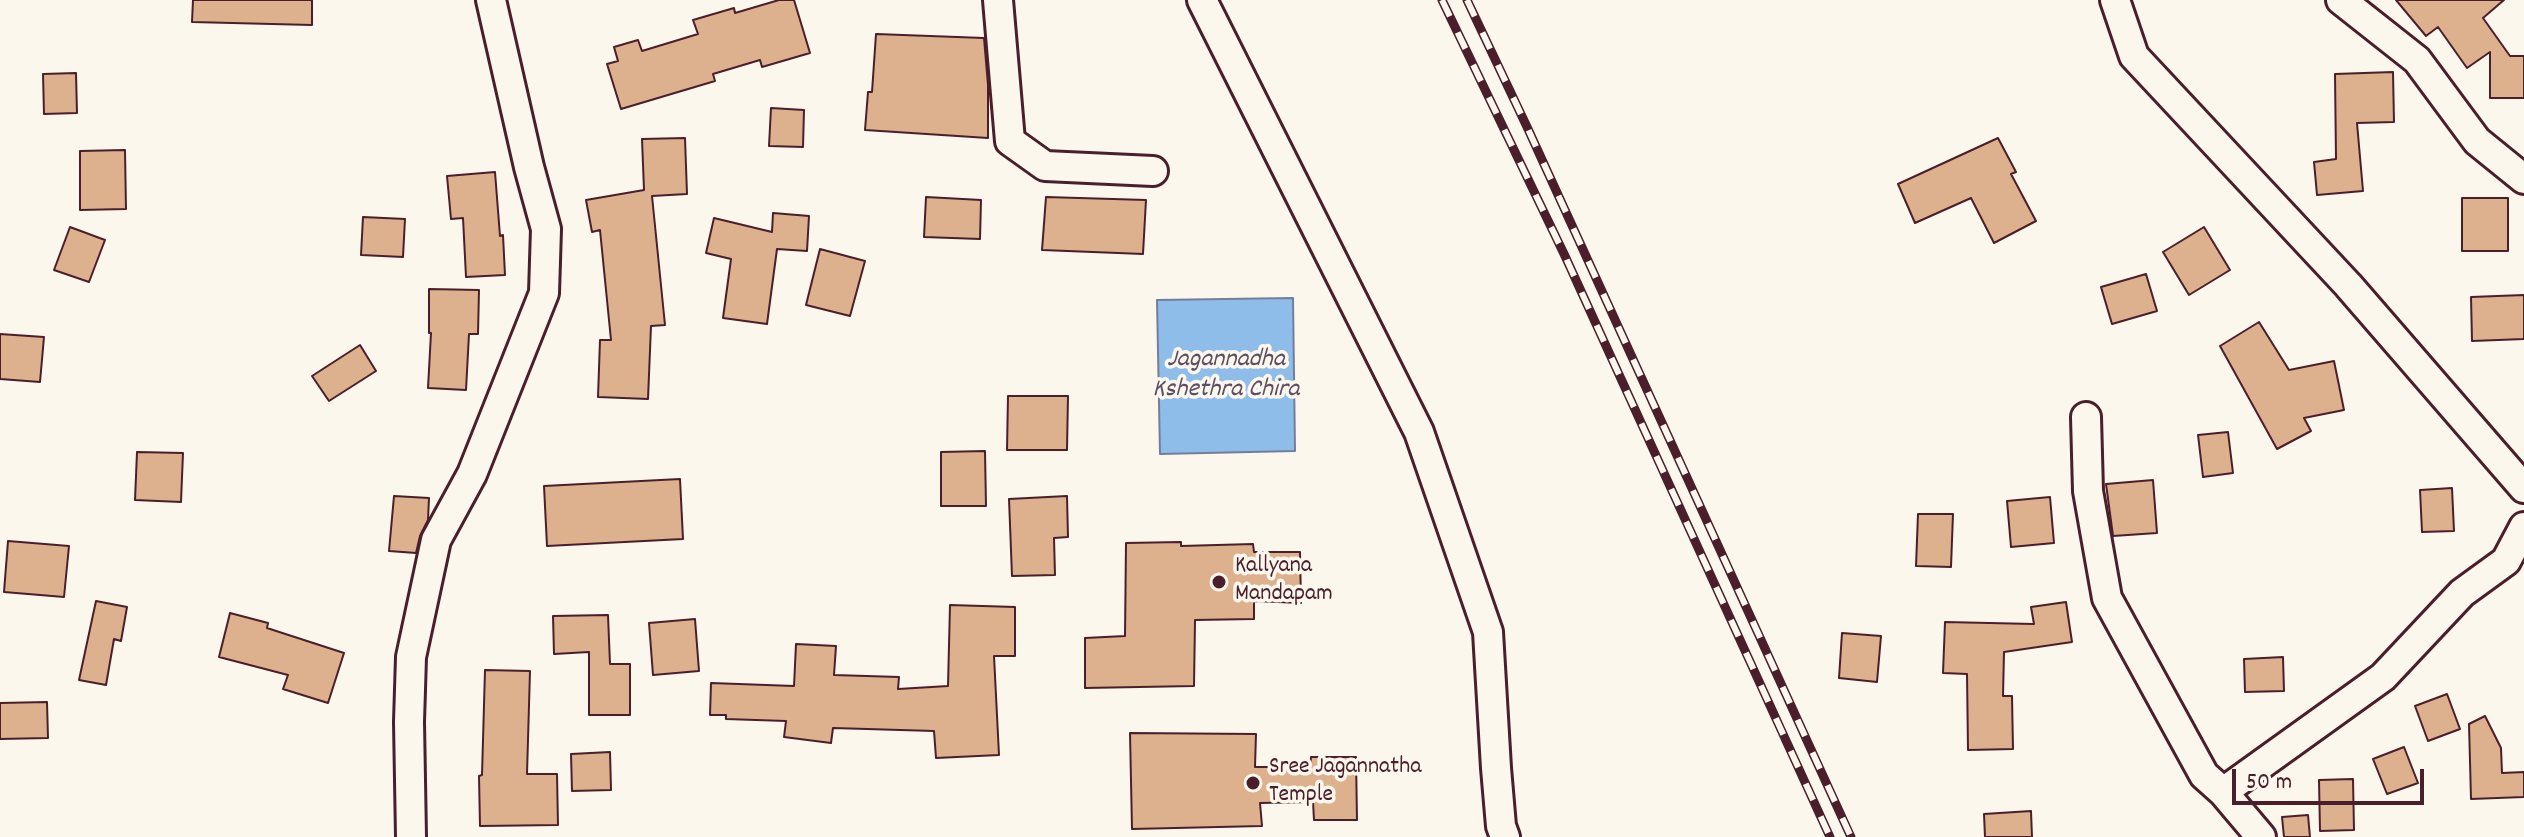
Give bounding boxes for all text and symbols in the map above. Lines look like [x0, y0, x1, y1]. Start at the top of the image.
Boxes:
water label: Jagannadha Kshethra Chira [1153, 345, 1299, 406]
place label: Kallyana Mandapam [1235, 554, 1333, 610]
marker: Kallyana Mandapam [1210, 573, 1228, 591]
scale bar [2236, 753, 2428, 803]
place label: Sree Jagannatha Temple [1269, 755, 1421, 811]
text: 50 m [2246, 766, 2292, 800]
marker: Sree Jagannatha Temple [1244, 774, 1262, 792]

